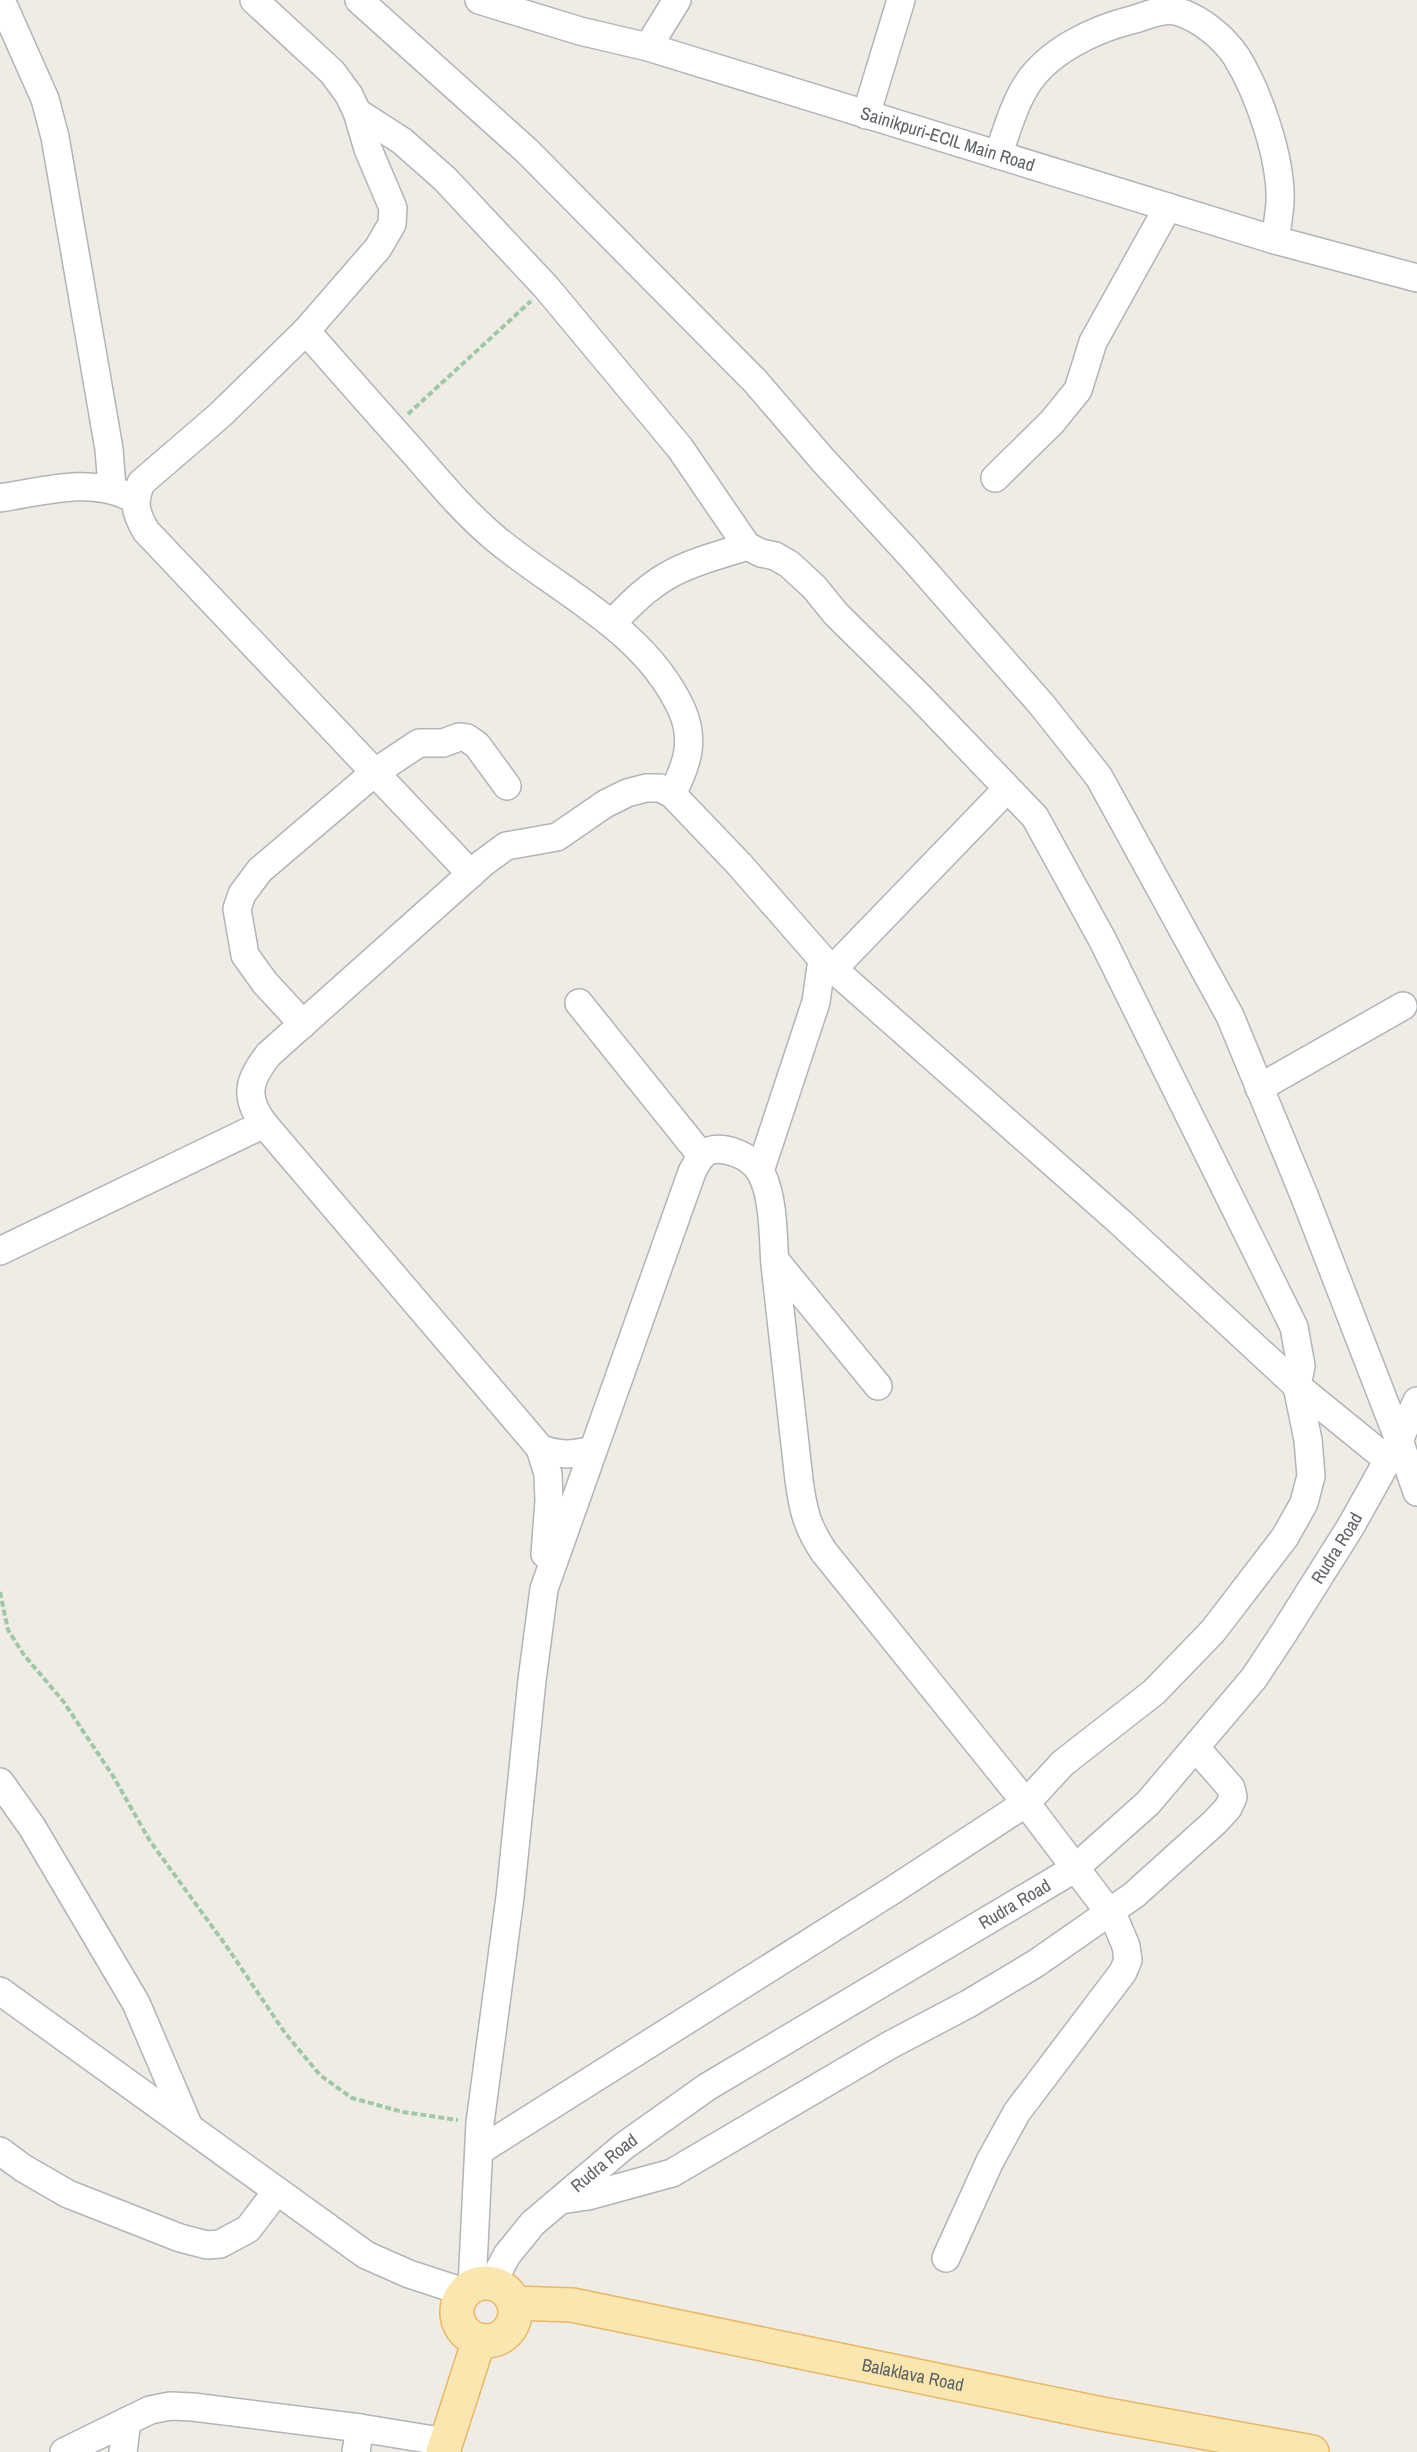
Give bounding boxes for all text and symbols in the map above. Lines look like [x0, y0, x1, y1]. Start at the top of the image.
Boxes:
street label: Sainikpuri-ECIL Main Road [858, 100, 1038, 177]
street label: Rudra Road [1305, 1508, 1368, 1588]
street label: Rudra Road [974, 1873, 1055, 1935]
street label: Rudra Road [565, 2128, 642, 2198]
street label: Balaklava Road [860, 2352, 966, 2397]

